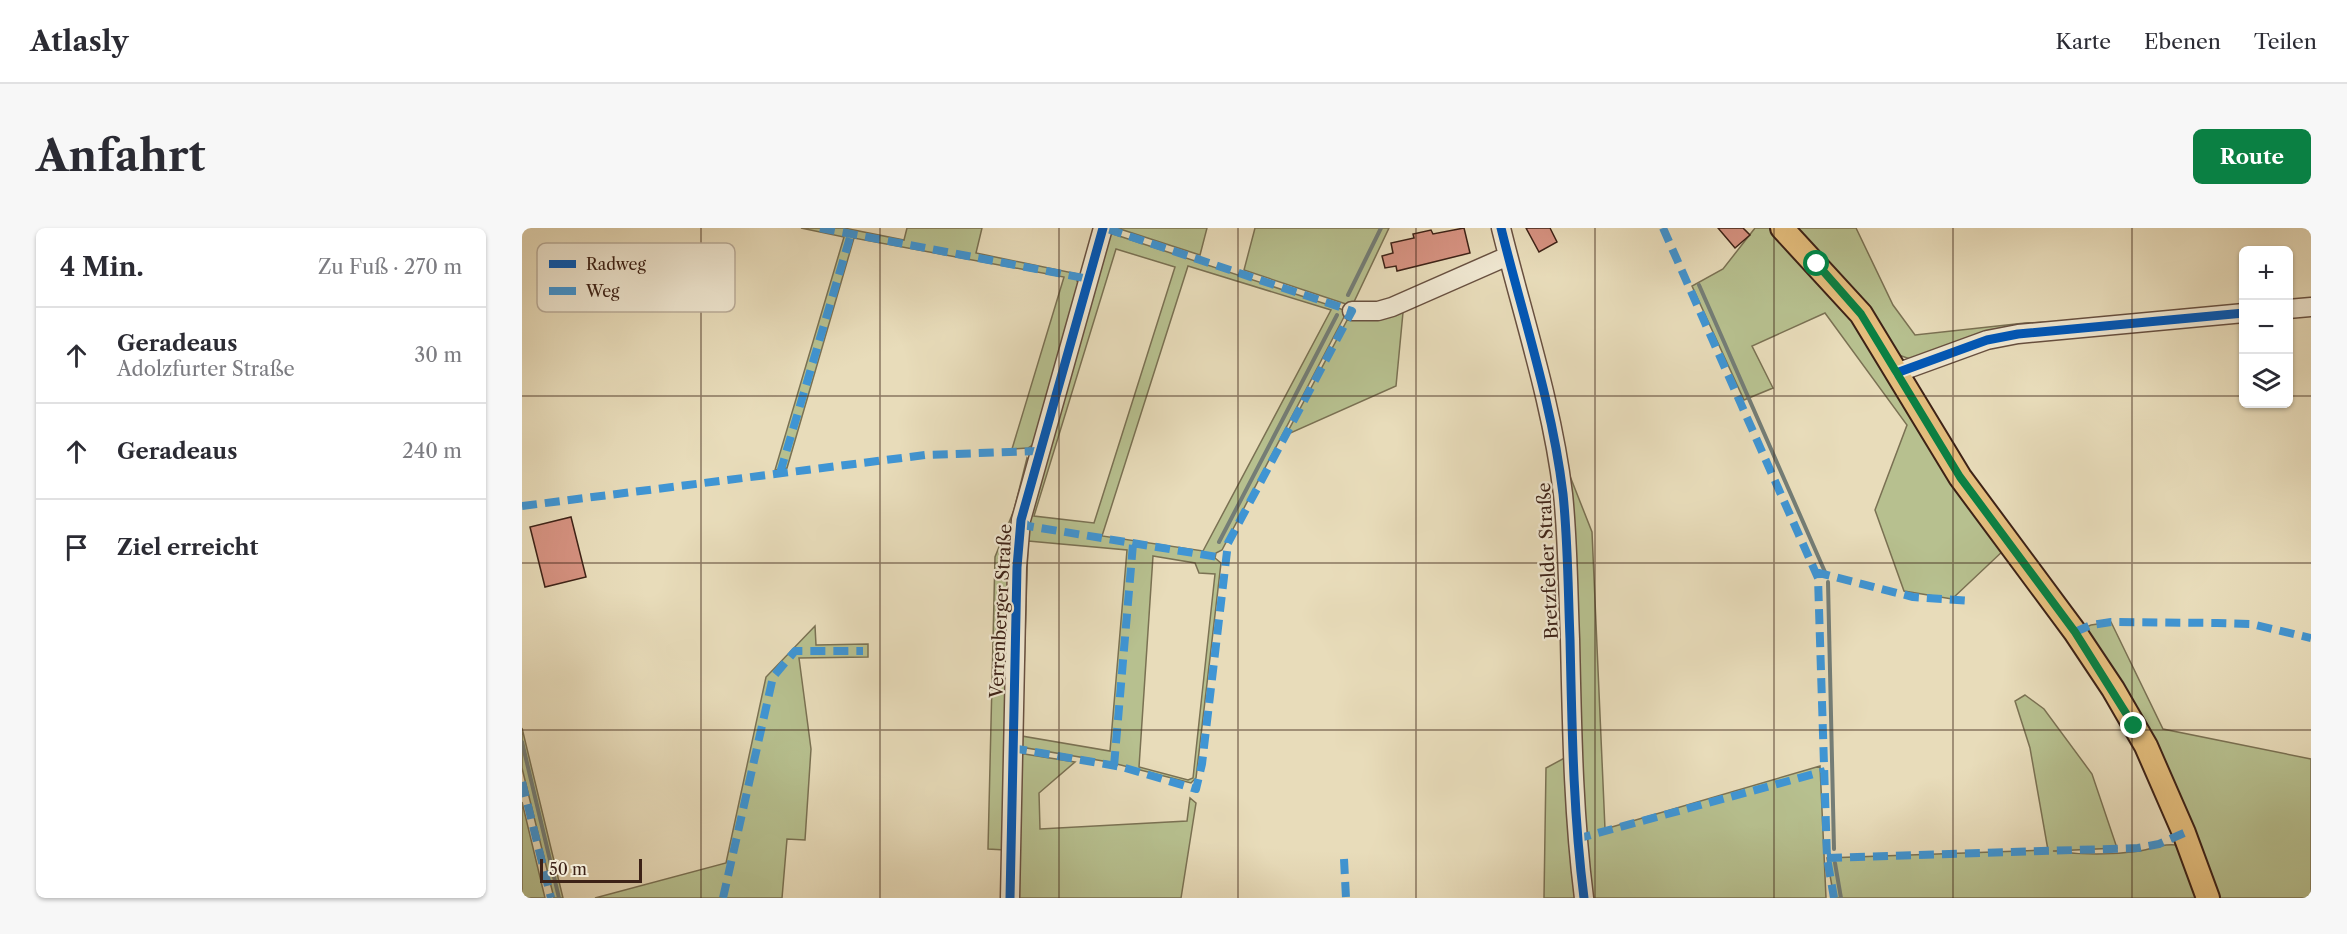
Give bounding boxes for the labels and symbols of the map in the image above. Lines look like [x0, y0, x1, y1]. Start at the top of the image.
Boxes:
legend [537, 243, 735, 312]
route start [1803, 250, 1829, 276]
text: Radweg [586, 254, 646, 274]
text: Weg [585, 281, 620, 301]
street label: Bretzfelder Straße [1533, 482, 1563, 640]
street label: Verrenberger Straße [985, 523, 1017, 700]
route end [2120, 712, 2146, 738]
scale bar [540, 856, 642, 884]

